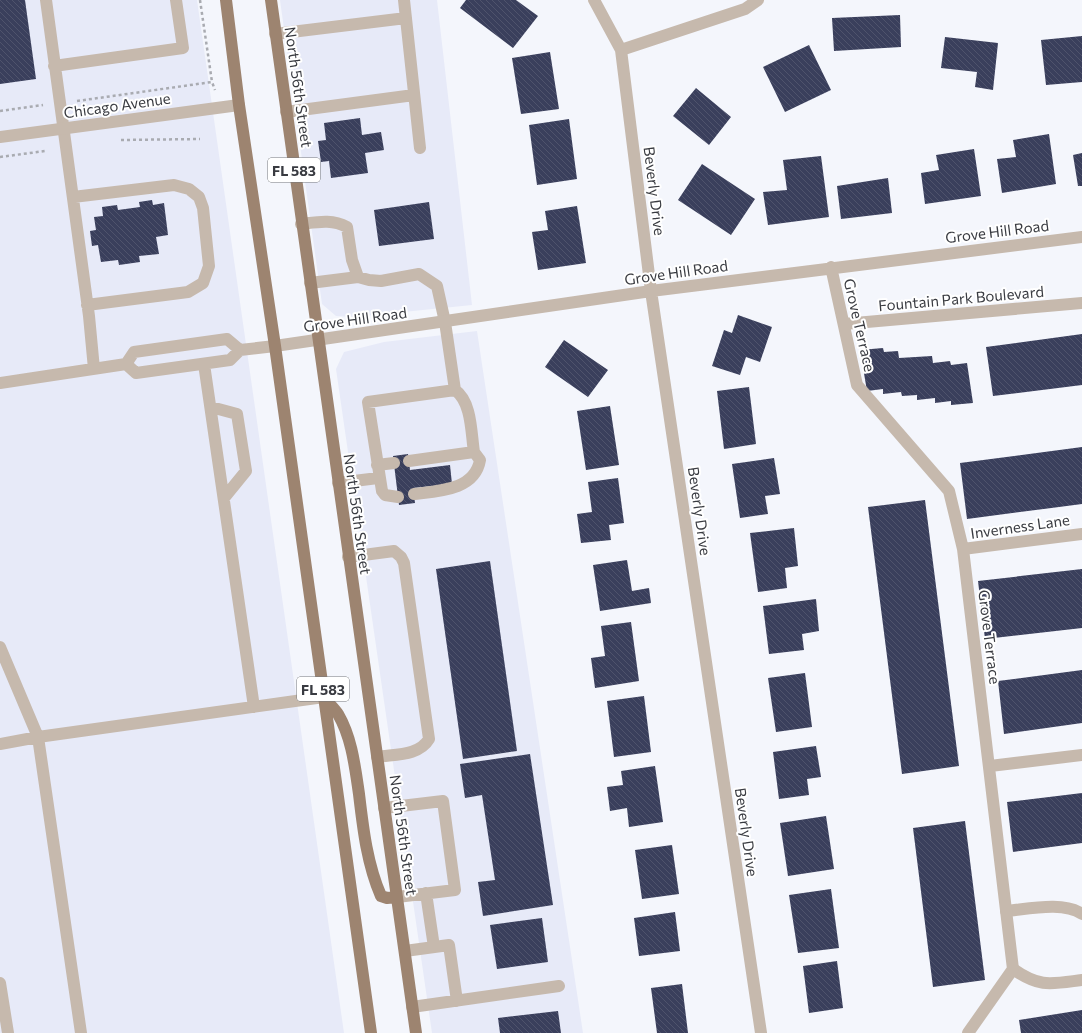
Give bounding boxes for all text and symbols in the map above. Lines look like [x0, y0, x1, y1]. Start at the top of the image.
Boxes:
street label: North 56th Street [282, 26, 316, 148]
street label: Chicago Avenue [62, 89, 172, 121]
street label: Beverly Drive [641, 146, 669, 237]
road number: FL 583 [268, 158, 320, 182]
street label: Grove Hill Road [944, 216, 1050, 246]
street label: Grove Hill Road [623, 256, 729, 288]
street label: Grove Terrace [841, 277, 879, 373]
street label: Fountain Park Boulevard [877, 282, 1045, 314]
street label: Grove Hill Road [302, 303, 408, 335]
street label: North 56th Street [341, 453, 375, 575]
street label: Beverly Drive [685, 465, 715, 557]
street label: Inverness Lane [969, 510, 1071, 542]
street label: Grove Terrace [975, 589, 1005, 685]
road number: FL 583 [297, 677, 349, 701]
street label: North 56th Street [387, 774, 421, 896]
street label: Beverly Drive [732, 786, 762, 878]

